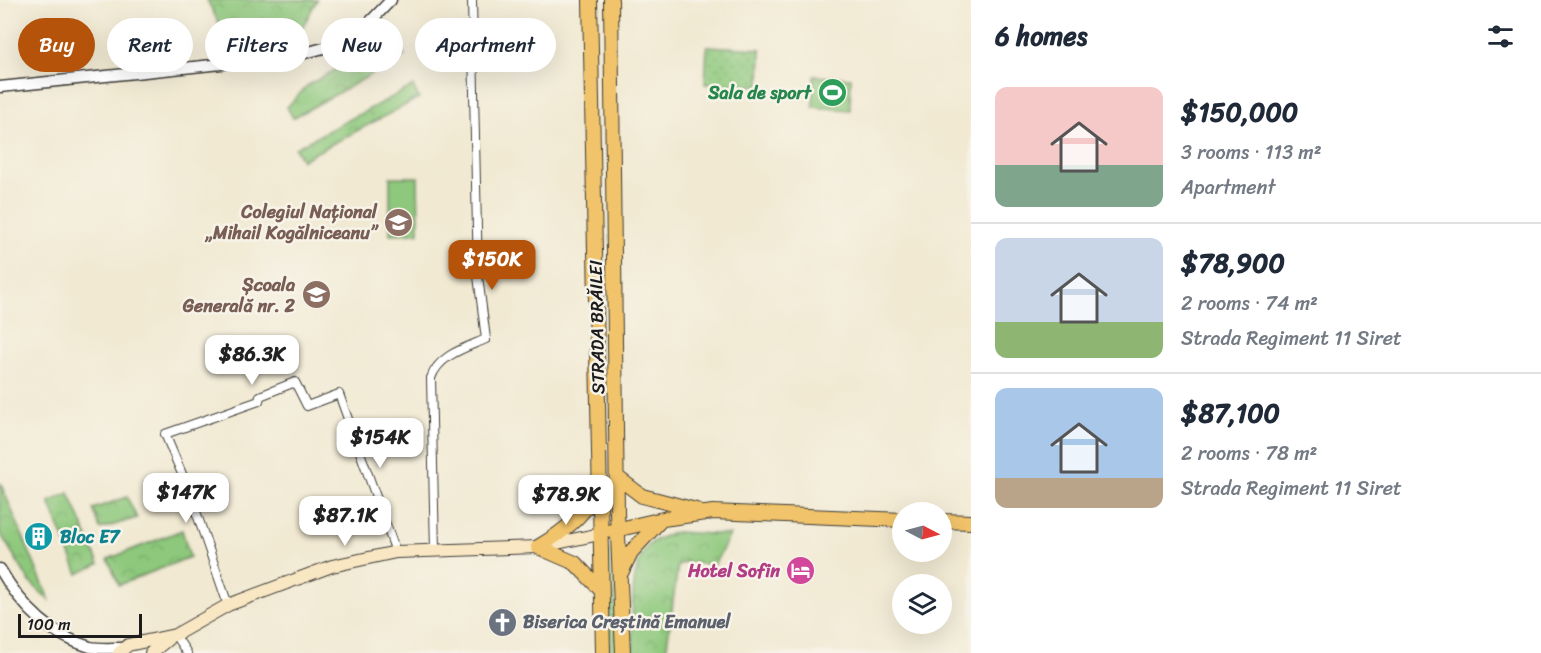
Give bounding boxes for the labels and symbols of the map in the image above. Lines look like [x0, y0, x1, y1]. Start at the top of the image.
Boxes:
place label: Sala de sport [707, 77, 813, 109]
sports icon: Sala de sport [816, 77, 848, 109]
place label: Colegiul Național „Mihail Kogălniceanu” [204, 196, 379, 249]
school or university icon: Colegiul Național „Mihail Kogălniceanu” [382, 206, 414, 238]
pin: $150K [450, 240, 534, 291]
street label: STRADA BRĂILEI [580, 259, 614, 394]
place label: Școala Generală nr. 2 [182, 269, 296, 322]
school or university icon: Școala Generală nr. 2 [300, 279, 332, 311]
pin: $86.3K [203, 335, 301, 386]
pin: $154K [338, 418, 422, 469]
pin: $147K [144, 473, 228, 524]
pin: $78.9K [517, 475, 615, 526]
pin: $87.1K [296, 496, 394, 547]
north arrow [892, 502, 952, 562]
building icon: Bloc E7 [23, 521, 55, 553]
place label: Bloc E7 [60, 521, 121, 553]
place label: Hotel Sofin [687, 555, 780, 587]
hotel icon: Hotel Sofin [785, 555, 817, 587]
church icon: Biserica Creștină Emanuel [486, 606, 518, 638]
place label: Biserica Creștină Emanuel [523, 606, 731, 638]
scale bar [18, 611, 142, 638]

